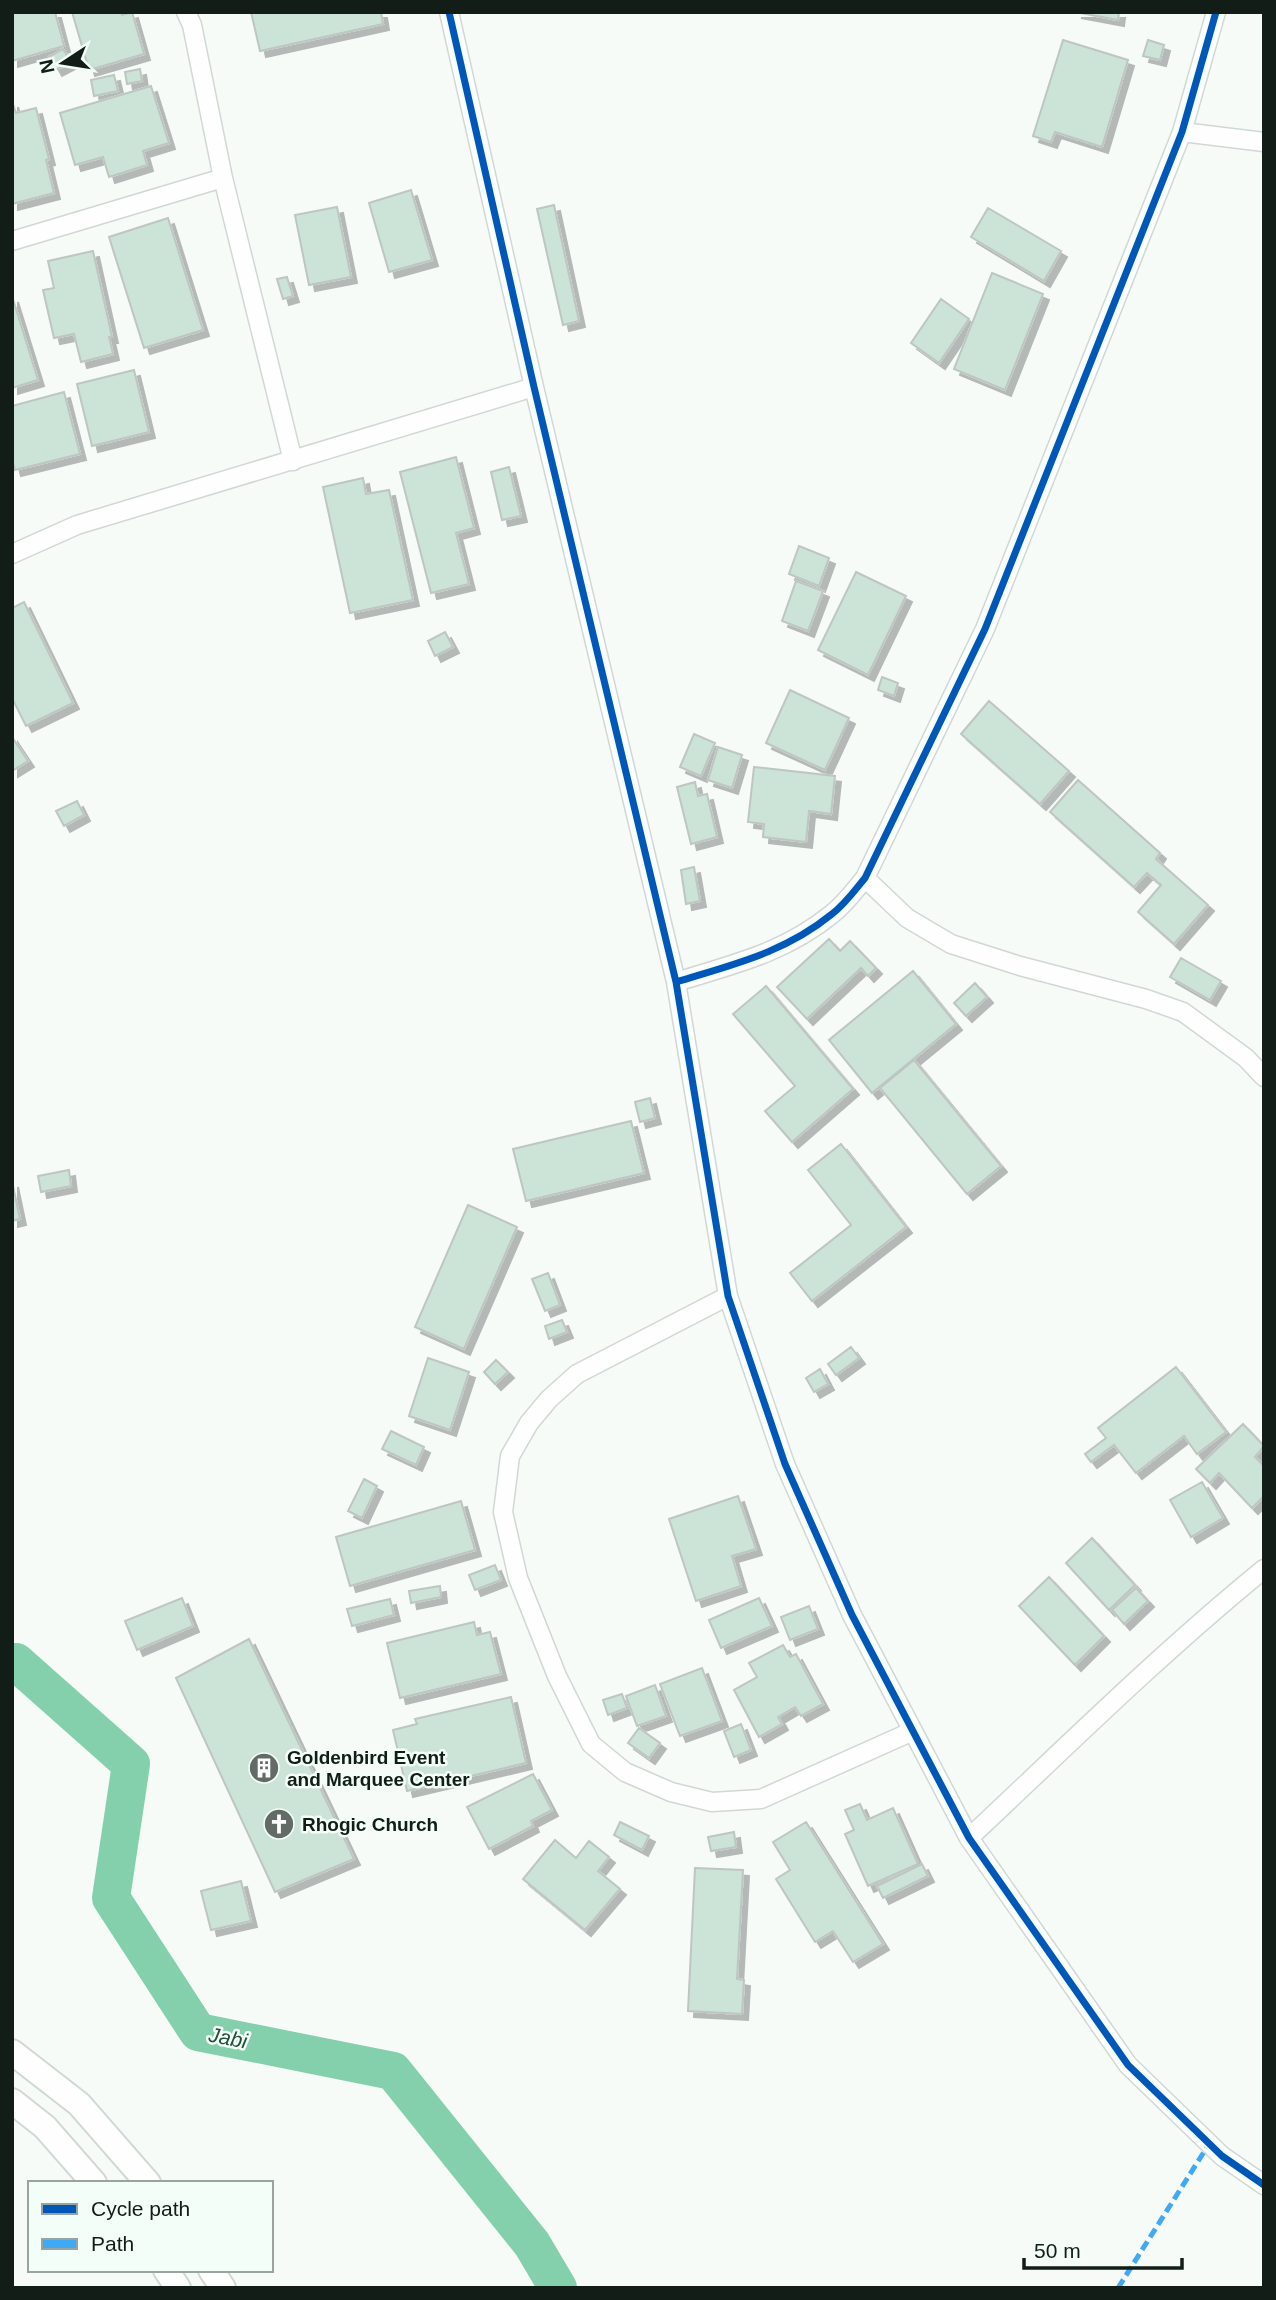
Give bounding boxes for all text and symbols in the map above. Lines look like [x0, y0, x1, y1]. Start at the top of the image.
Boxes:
north arrow [28, 28, 98, 98]
text: N [35, 58, 59, 75]
place label: Goldenbird Event and Marquee Center [287, 1747, 470, 1790]
building icon: Goldenbird Event and Marquee Center [247, 1751, 281, 1785]
church icon: Rhogic Church [262, 1807, 296, 1841]
place label: Rhogic Church [302, 1814, 438, 1835]
water label: Jabi [206, 2022, 251, 2053]
legend [28, 2181, 273, 2272]
text: Cycle path [91, 2197, 190, 2220]
scale bar [1024, 2226, 1182, 2270]
text: Path [91, 2232, 134, 2255]
text: 50 m [1034, 2239, 1081, 2262]

